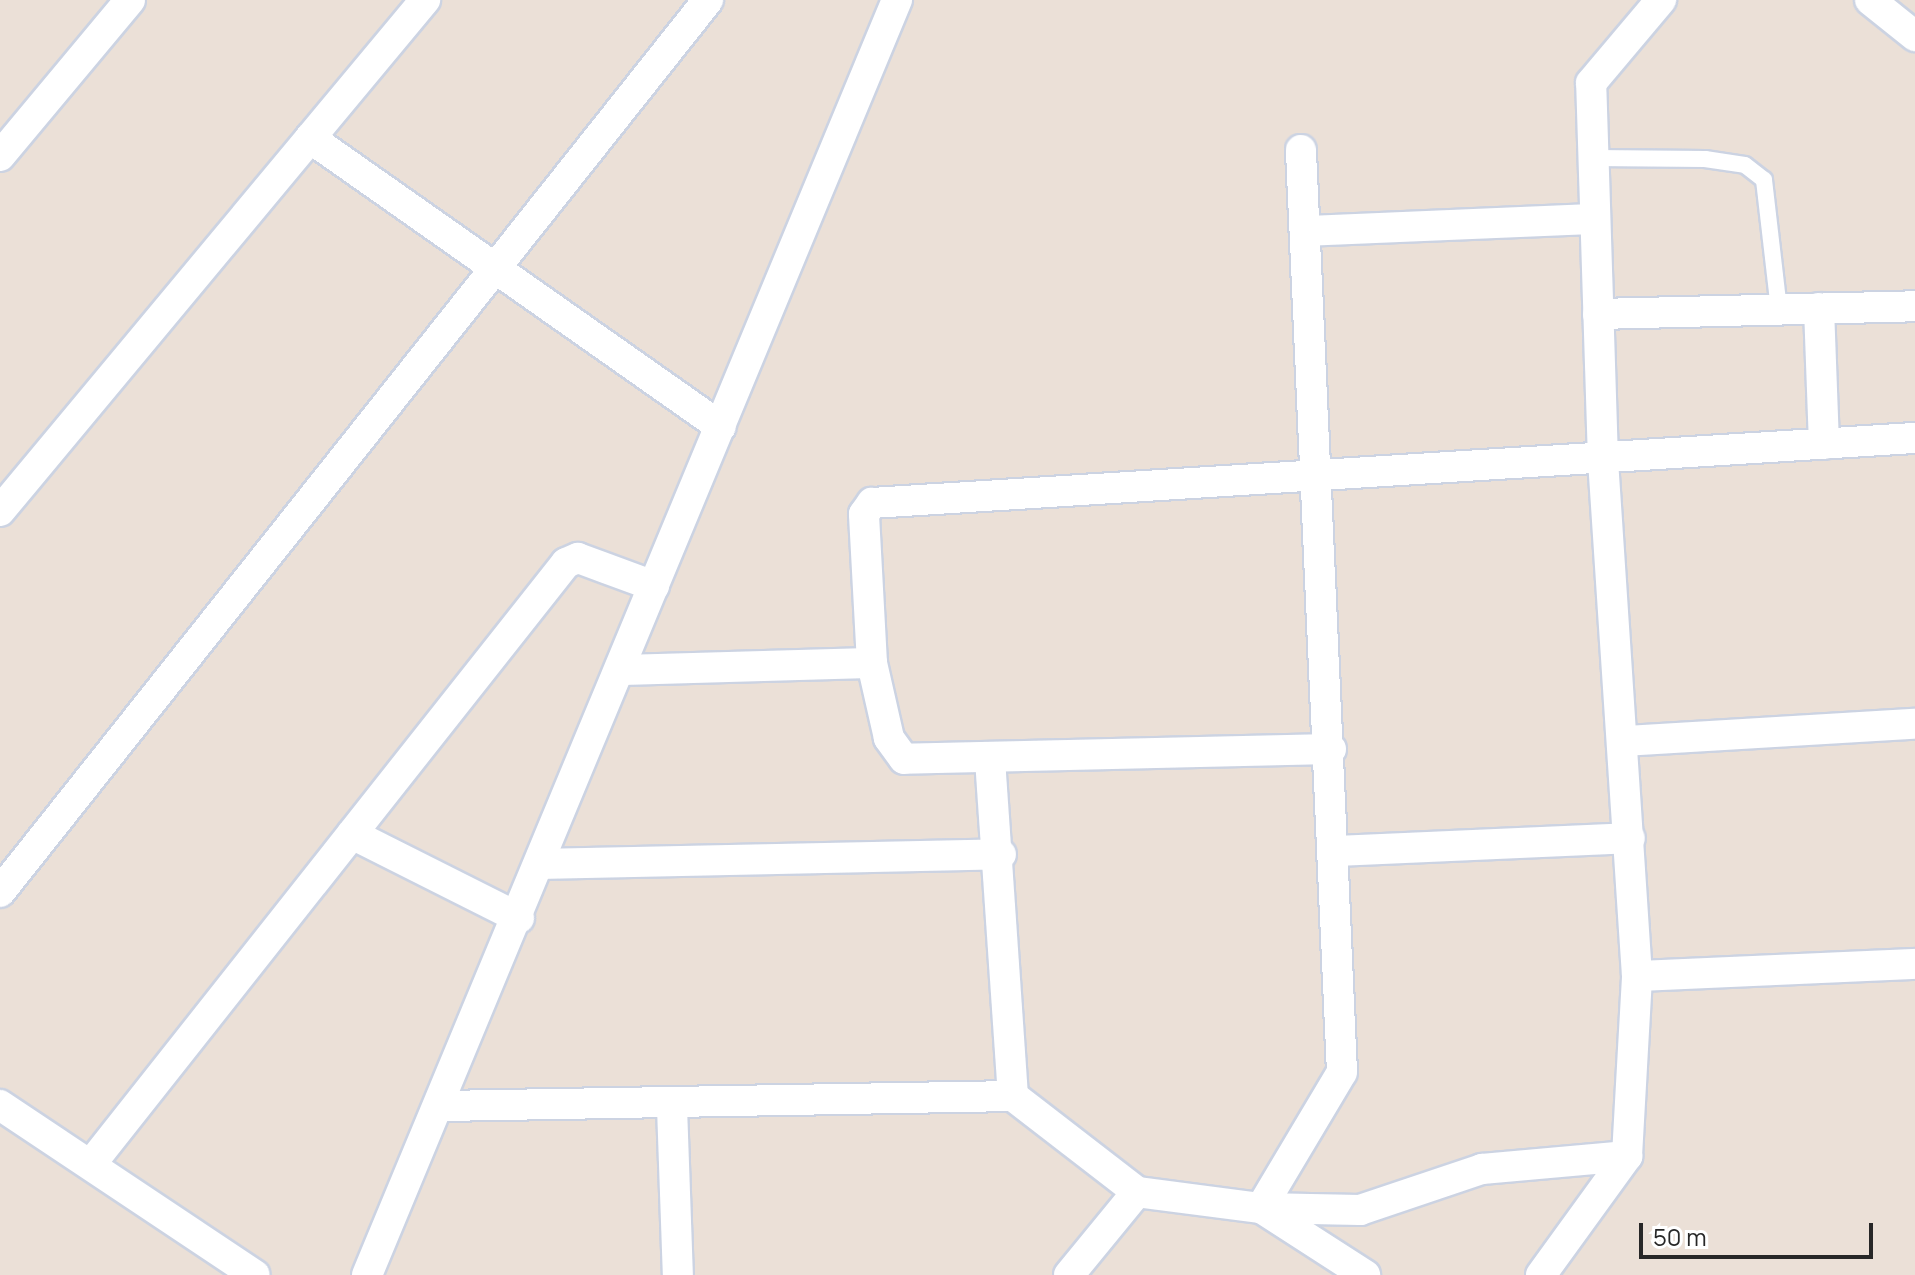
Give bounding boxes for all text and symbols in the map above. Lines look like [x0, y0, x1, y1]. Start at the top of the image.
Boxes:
scale bar [1643, 1207, 1877, 1257]
text: 50 m [1653, 1220, 1707, 1253]

